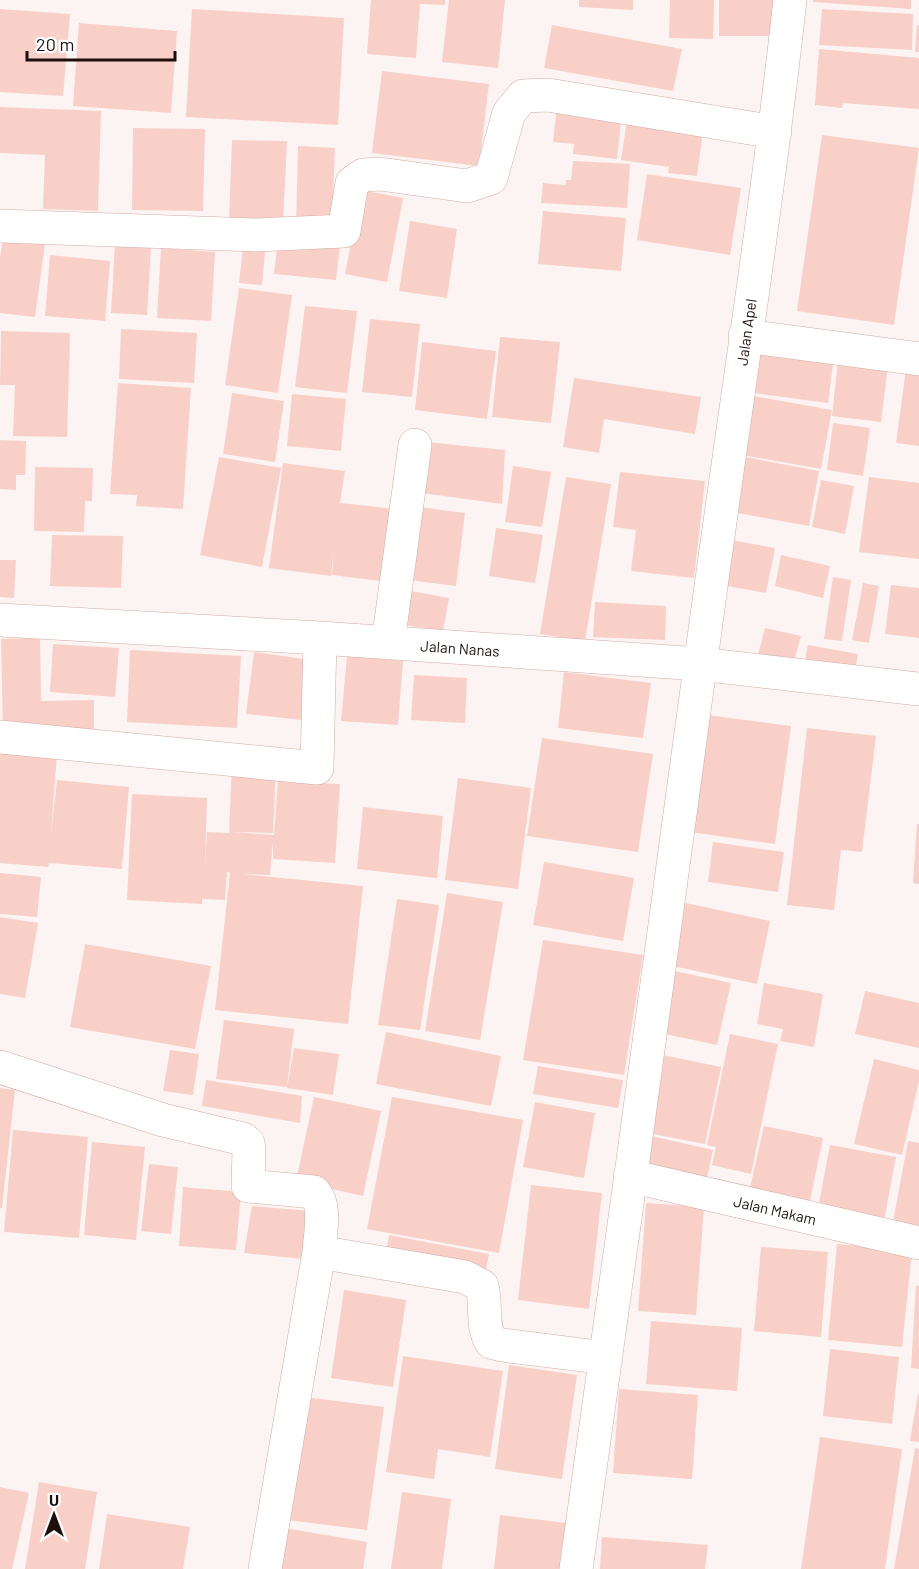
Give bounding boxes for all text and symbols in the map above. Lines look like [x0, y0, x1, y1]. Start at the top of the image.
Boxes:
scale bar [27, 24, 176, 62]
text: 20 m [36, 33, 74, 55]
street label: Jalan Apel [732, 297, 760, 367]
street label: Jalan Nanas [420, 636, 500, 660]
street label: Jalan Makam [732, 1192, 818, 1228]
north arrow [24, 1485, 84, 1545]
text: U [49, 1490, 59, 1509]

